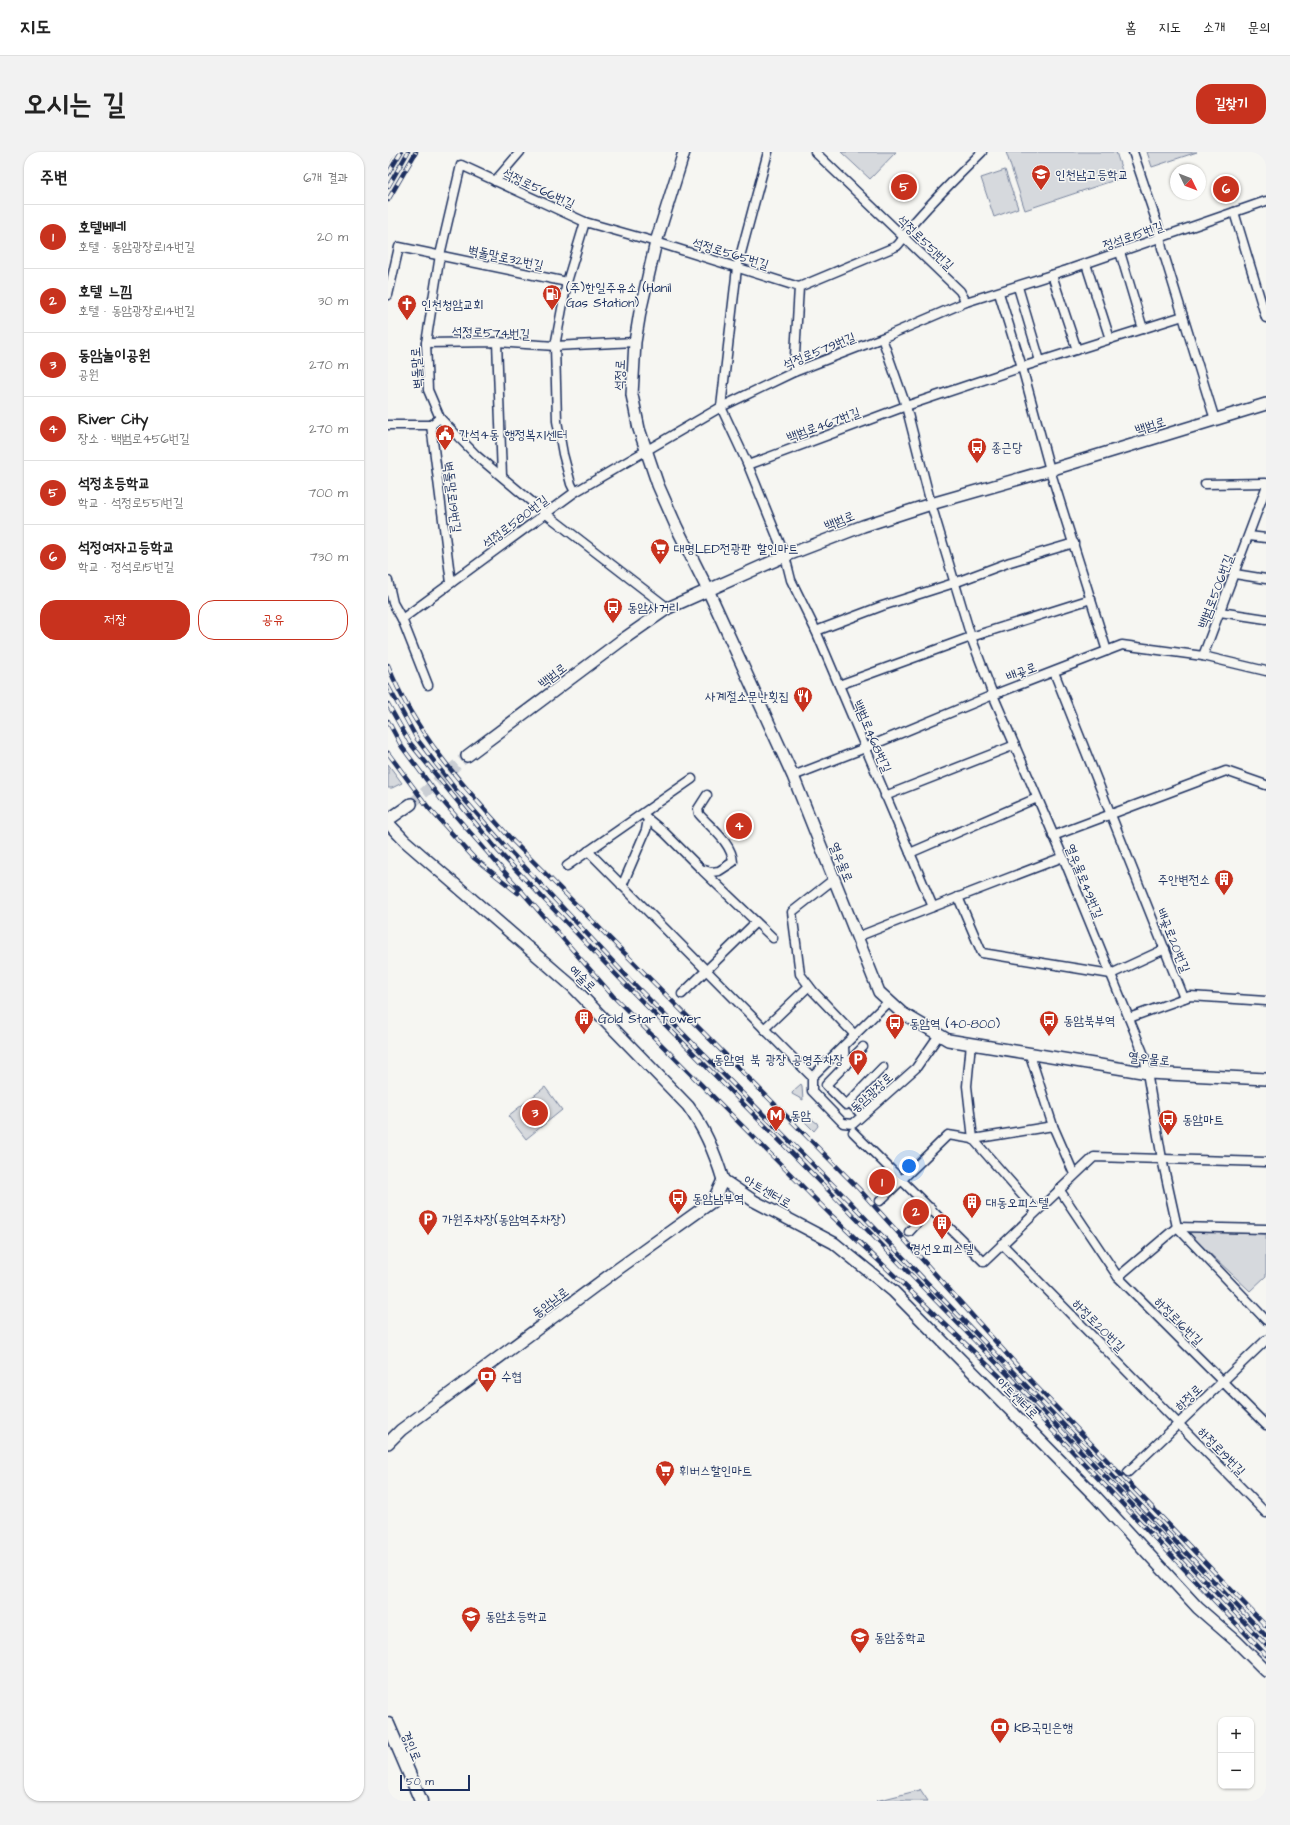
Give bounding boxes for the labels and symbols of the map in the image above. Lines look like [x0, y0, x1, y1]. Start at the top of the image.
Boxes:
school or university icon: 인천남고등학교 [1030, 163, 1052, 191]
street label: 석정로566번길 [500, 164, 578, 214]
north arrow [1170, 164, 1206, 200]
place label: 인천남고등학교 [1055, 166, 1128, 184]
pin: 5 [891, 172, 917, 202]
pin: 6 [1213, 174, 1239, 204]
street label: 석정로551번길 [893, 211, 958, 274]
street label: 정석로15번길 [1101, 217, 1166, 255]
street label: 석정로565번길 [690, 234, 771, 274]
street label: 벽돌말로32번길 [466, 241, 545, 275]
place label: (주)한일주유소 (Hanil Gas Station) [566, 279, 671, 312]
fuel station icon: (주)한일주유소 (Hanil Gas Station) [541, 283, 563, 311]
church icon: 인천청암교회 [396, 293, 418, 321]
place label: 인천청암교회 [421, 296, 484, 314]
street label: 석정로574번길 [451, 323, 530, 343]
street label: 석정로579번길 [780, 328, 858, 374]
street label: 벽돌말로 [407, 346, 427, 389]
street label: 석정로 [610, 359, 630, 391]
street label: 백범로467번길 [784, 403, 863, 447]
street label: 백범로 [1133, 413, 1168, 439]
public building icon: 간석4동 행정복지센터 [434, 423, 456, 451]
place label: 간석4동 행정복지센터 [459, 426, 567, 444]
bus stop icon: 종근당 [966, 436, 988, 464]
place label: 종근당 [991, 439, 1023, 457]
street label: 벽돌말로19번길 [439, 460, 465, 534]
street label: 석정로580번길 [479, 491, 552, 552]
street label: 백범로 [821, 507, 857, 535]
supermarket icon: 대명LED전광판 할인마트 [649, 537, 671, 565]
place label: 대명LED전광판 할인마트 [674, 540, 798, 558]
street label: 백범로506번길 [1194, 552, 1238, 631]
bus stop icon: 동암사거리 [602, 596, 624, 624]
place label: 동암사거리 [627, 599, 679, 617]
street label: 배곶로 [1004, 658, 1039, 686]
street label: 백범로 [535, 659, 571, 692]
restaurant icon: 사계절소문난횟집 [792, 685, 814, 713]
place label: 사계절소문난횟집 [704, 688, 789, 706]
street label: 백범로468번길 [849, 697, 896, 776]
pin: 4 [726, 811, 752, 841]
street label: 열우물로 [825, 840, 857, 885]
street label: 열우물로49번길 [1061, 841, 1107, 921]
building icon: 주안변전소 [1213, 868, 1235, 896]
place label: 주안변전소 [1158, 871, 1210, 889]
street label: 배곶로20번길 [1152, 906, 1194, 975]
street label: 예술로 [565, 961, 600, 996]
building icon: Gold Star Tower [573, 1007, 595, 1035]
bus stop icon: 동암북부역 [1038, 1009, 1060, 1037]
place label: Gold Star Tower [598, 1010, 701, 1028]
bus stop icon: 동암역 (40-800) [884, 1012, 906, 1040]
place label: 동암북부역 [1063, 1012, 1115, 1030]
place label: 동암역 (40-800) [909, 1015, 1000, 1033]
parking icon: 동암역 북 광장 공영주차장 [847, 1048, 869, 1076]
street label: 열우물로 [1127, 1048, 1171, 1070]
place label: 동암역 북 광장 공영주차장 [713, 1051, 844, 1069]
street label: 동암광장로 [846, 1069, 897, 1117]
pin: 3 [522, 1098, 548, 1128]
metro station icon: 동암 [765, 1104, 787, 1132]
place label: 동암 [790, 1107, 811, 1125]
bus stop icon: 동암마트 [1157, 1108, 1179, 1136]
place label: 동암마트 [1182, 1111, 1224, 1129]
your location [899, 1156, 919, 1176]
pin: 1 [869, 1167, 895, 1197]
street label: 아트센터로 [740, 1171, 795, 1213]
bus stop icon: 동암남부역 [667, 1187, 689, 1215]
place label: 동암남부역 [692, 1190, 744, 1208]
building icon: 대동오피스텔 [961, 1191, 983, 1219]
place label: 대동오피스텔 [986, 1194, 1049, 1212]
pin: 2 [903, 1197, 929, 1227]
parking icon: 가원주차장(동암역주차장) [417, 1208, 439, 1236]
place label: 가원주차장(동암역주차장) [442, 1211, 566, 1229]
building icon: 경선오피스텔 [931, 1212, 953, 1240]
place label: 경선오피스텔 [911, 1240, 974, 1258]
street label: 동암남로 [528, 1283, 573, 1323]
street label: 하정로16번길 [1150, 1293, 1207, 1350]
street label: 하정로20번길 [1068, 1295, 1129, 1356]
bank icon: 수협 [476, 1365, 498, 1393]
place label: 수협 [501, 1368, 522, 1386]
street label: 아트센터로 [992, 1374, 1042, 1424]
street label: 하정로 [1171, 1380, 1206, 1415]
street label: 하정로19번길 [1193, 1423, 1249, 1480]
supermarket icon: 휘버스할인마트 [654, 1459, 676, 1487]
place label: 휘버스할인마트 [679, 1462, 752, 1480]
school or university icon: 동암초등학교 [460, 1605, 482, 1633]
place label: 동암초등학교 [485, 1608, 548, 1626]
school or university icon: 동암중학교 [849, 1626, 871, 1654]
place label: 동암중학교 [874, 1629, 926, 1647]
bank icon: KB국민은행 [989, 1716, 1011, 1744]
place label: KB국민은행 [1014, 1719, 1073, 1737]
street label: 경인로 [397, 1728, 425, 1764]
scale bar [400, 1773, 470, 1792]

